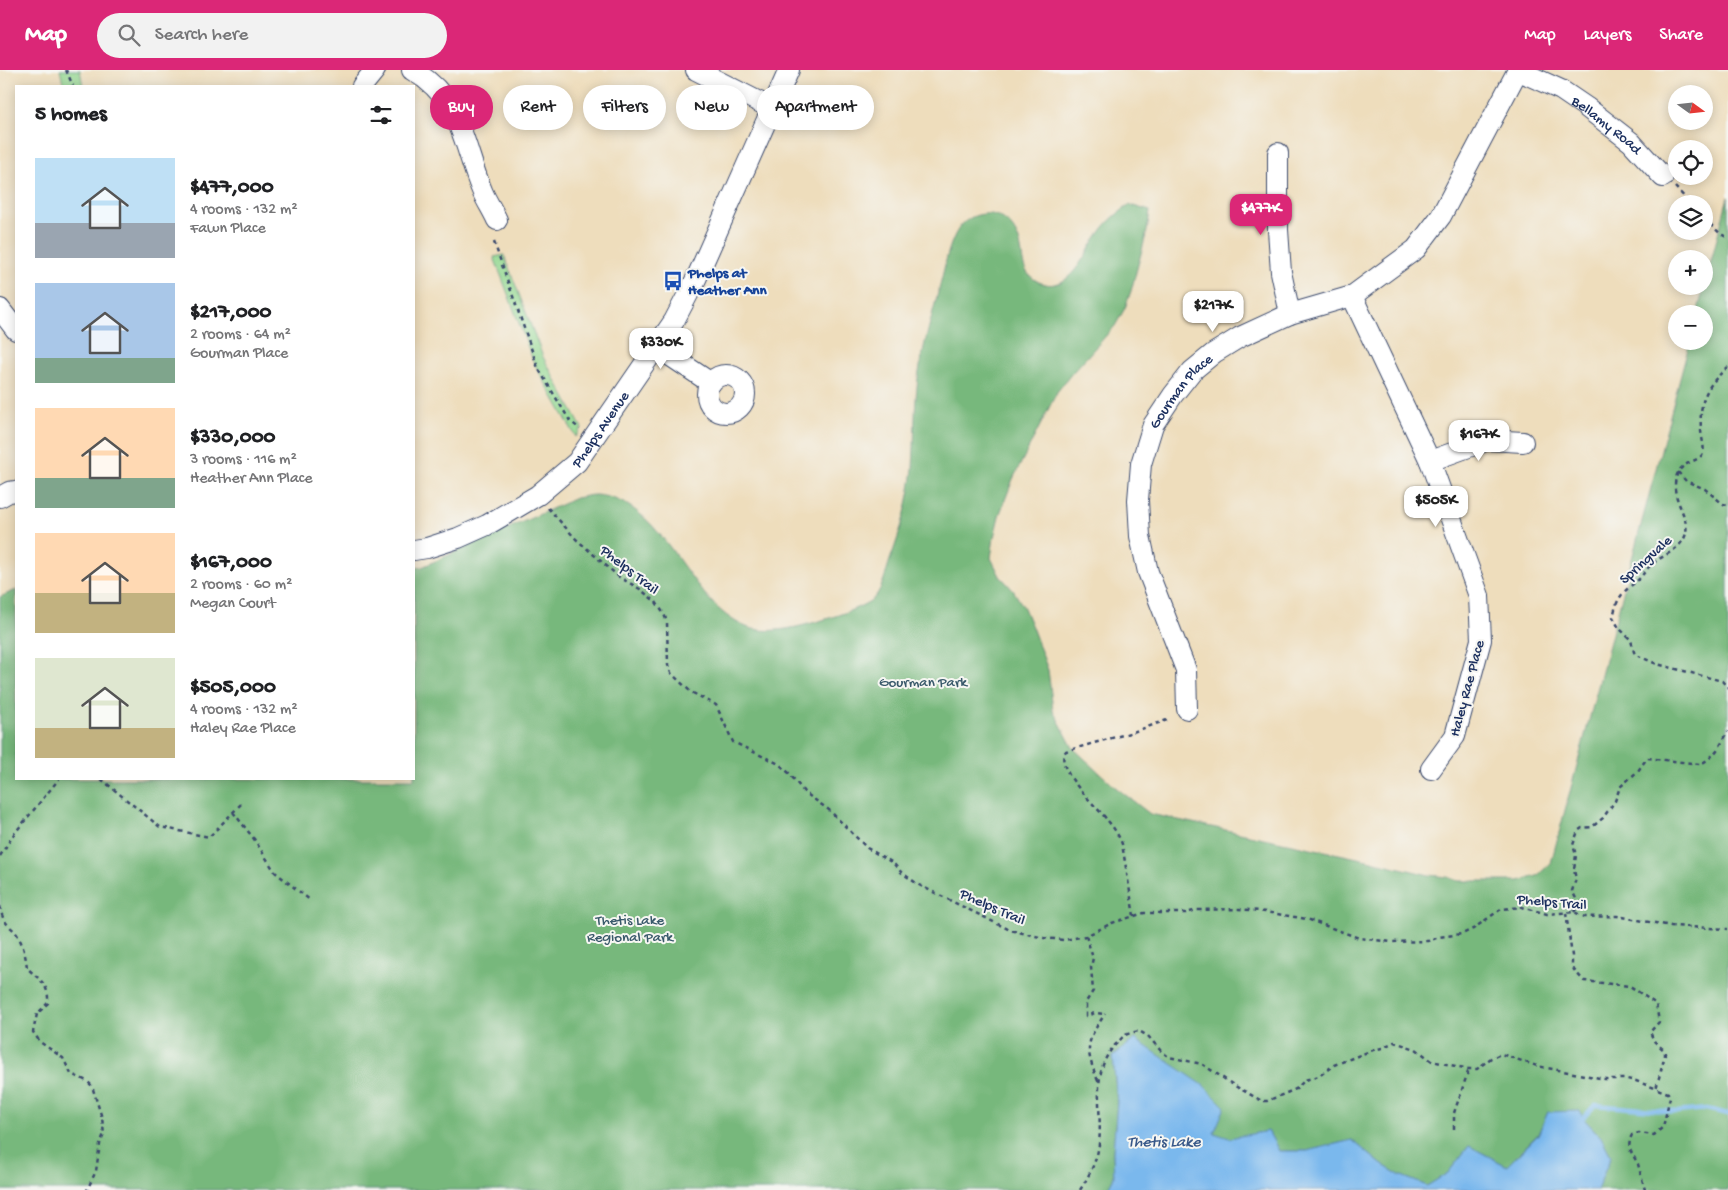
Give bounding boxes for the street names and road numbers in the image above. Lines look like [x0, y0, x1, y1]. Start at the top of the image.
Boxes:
street label: Bellamy Road [1567, 92, 1646, 160]
street label: Gourman Place [1146, 351, 1217, 433]
street label: Phelps Avenue [568, 388, 634, 474]
street label: Springvale [1616, 532, 1677, 589]
street label: Phelps Trail [595, 541, 662, 599]
street label: Haley Rae Place [1446, 638, 1490, 739]
street label: Phelps Trail [956, 885, 1028, 930]
street label: Phelps Trail [1515, 891, 1587, 915]

